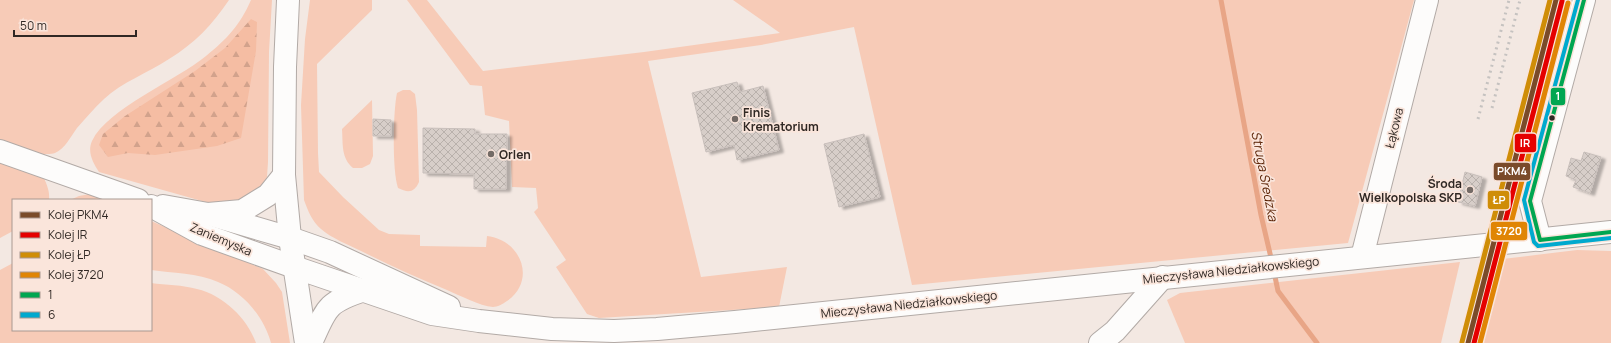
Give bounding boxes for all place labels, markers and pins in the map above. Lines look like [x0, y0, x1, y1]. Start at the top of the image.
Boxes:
place label: Finis Krematorium [743, 104, 819, 135]
unlabelled marker [1547, 113, 1557, 123]
marker: Finis Krematorium [730, 114, 740, 124]
place label: Orlen [499, 146, 531, 163]
marker: Orlen [486, 149, 496, 159]
place label: Środa Wielkopolska SKP [1359, 175, 1462, 206]
marker: Środa Wielkopolska SKP [1465, 185, 1475, 195]

